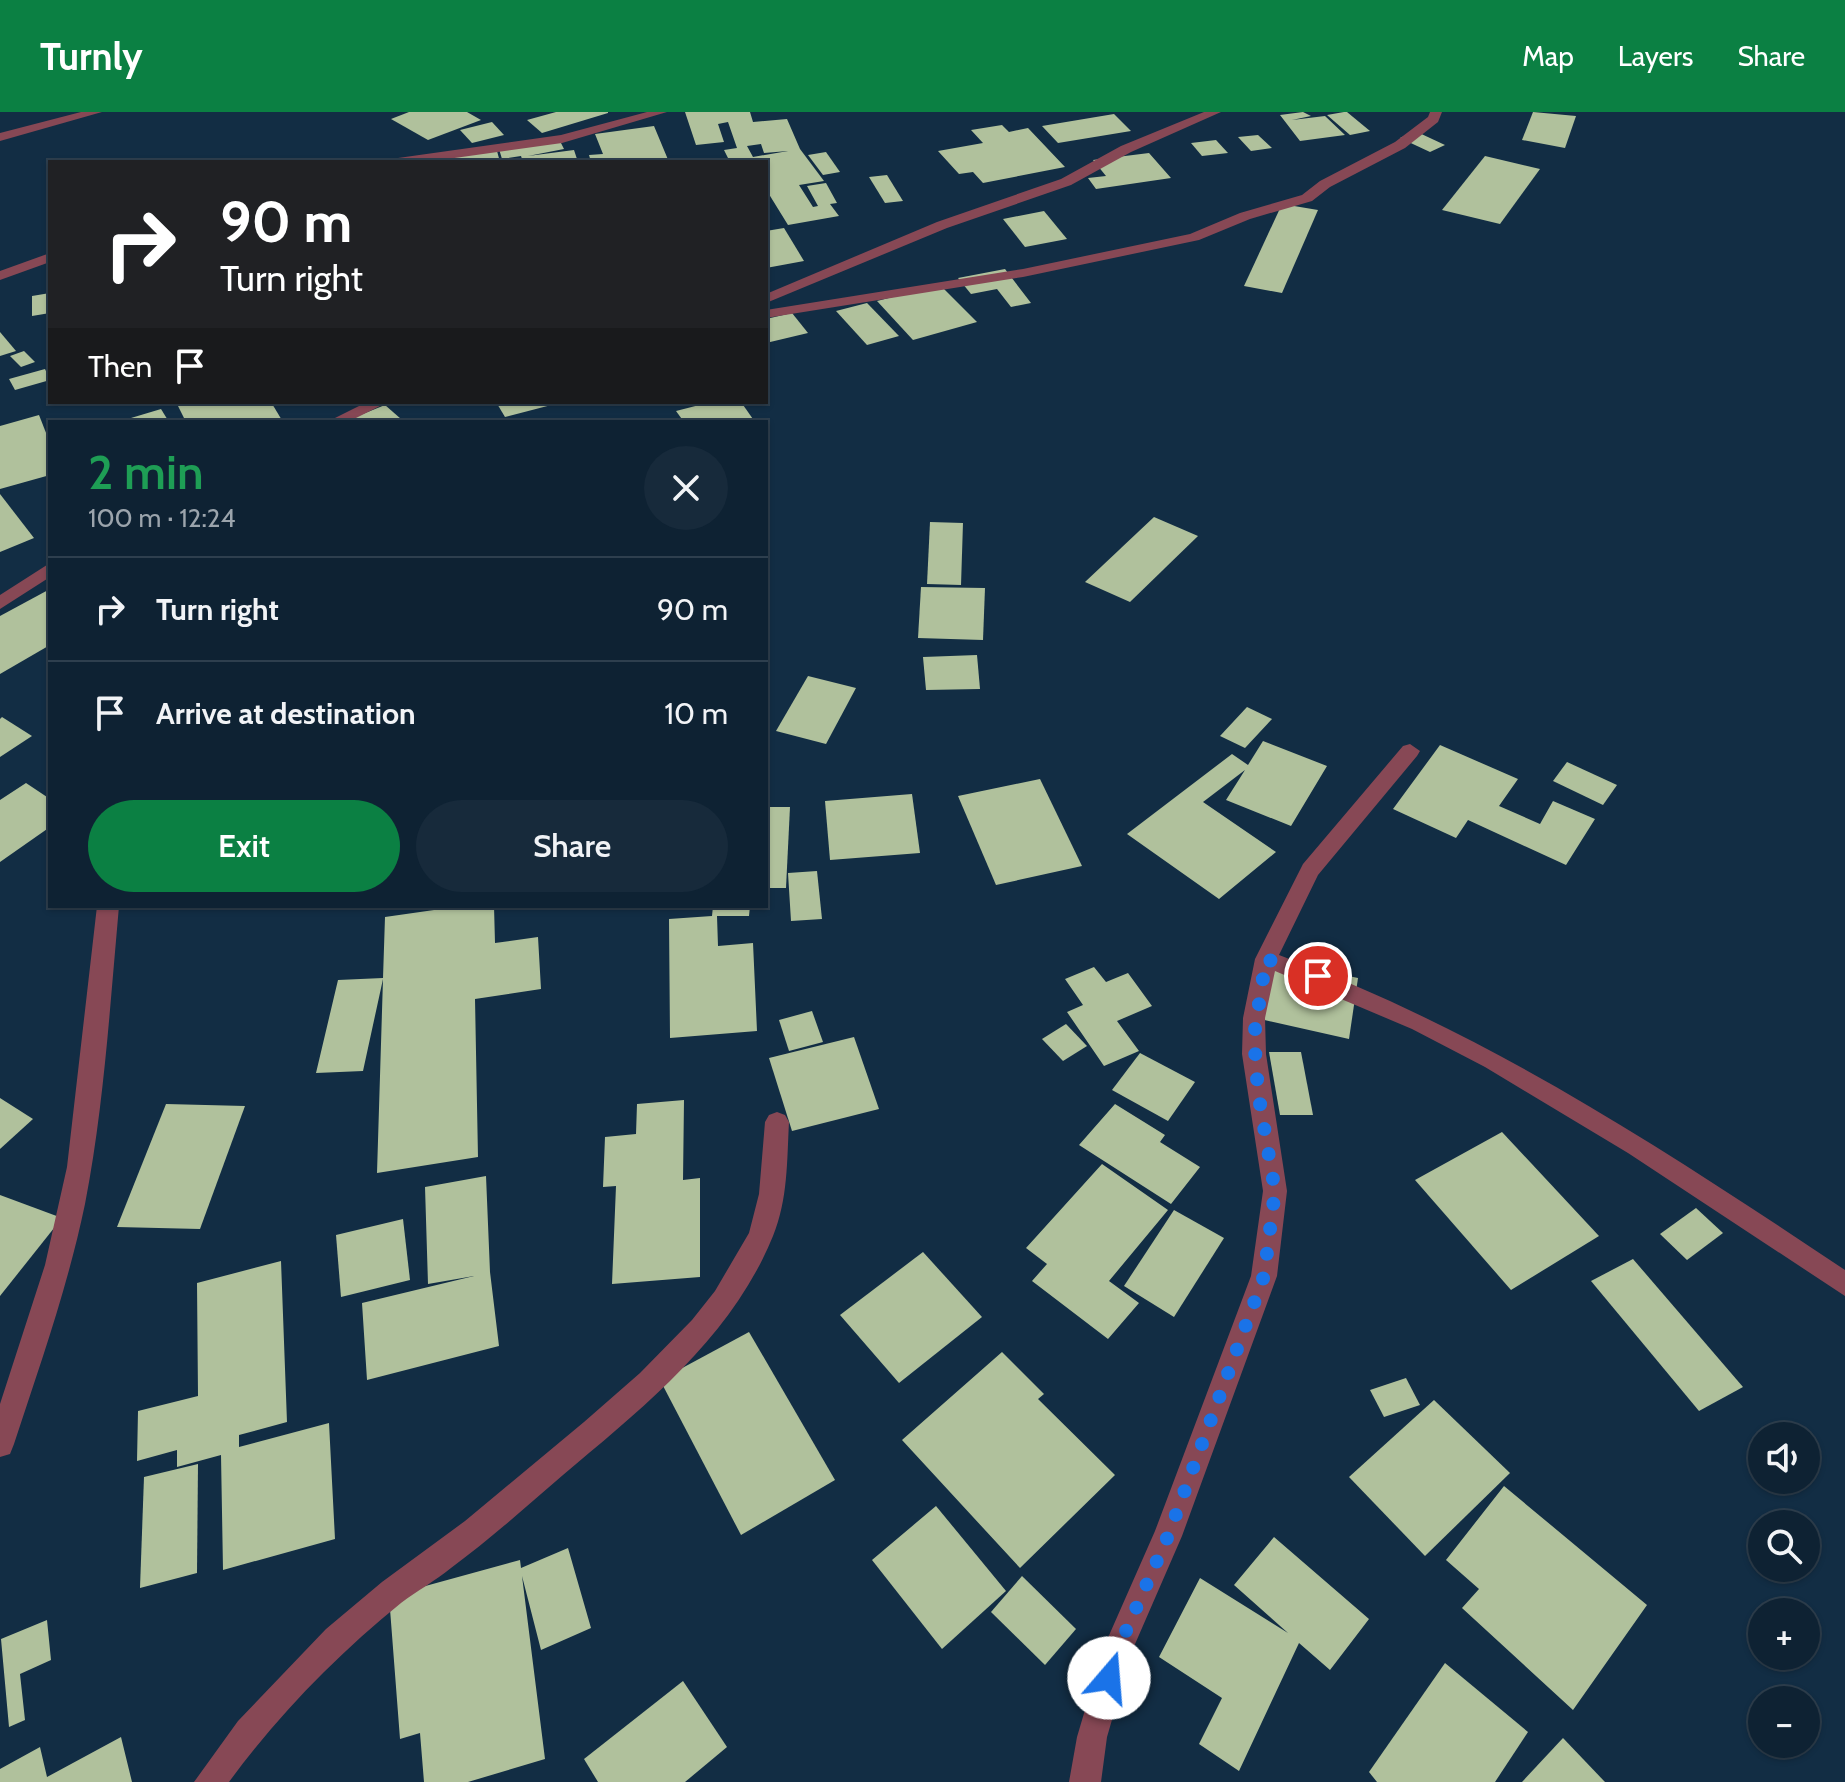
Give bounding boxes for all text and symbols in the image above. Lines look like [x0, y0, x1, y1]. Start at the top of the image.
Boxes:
text: Turnly [40, 33, 143, 80]
text: Map [1522, 39, 1574, 73]
text: Layers [1618, 39, 1693, 73]
text: Share [1737, 39, 1805, 73]
text: 90 m [220, 188, 352, 256]
icon: right [88, 192, 192, 296]
text: Turn right [220, 256, 363, 300]
icon: arrive [168, 344, 212, 388]
text: Then [88, 348, 152, 385]
text: 2 min [88, 443, 204, 501]
button: close [644, 446, 728, 530]
text: 100 m · 12:24 [88, 502, 235, 534]
icon: right [88, 587, 132, 631]
text: Turn right [156, 591, 279, 628]
text: 90 m [657, 591, 728, 628]
icon: arrive [88, 691, 132, 735]
text: Arrive at destination [156, 695, 416, 732]
text: 10 m [664, 695, 728, 732]
button: Exit [88, 800, 400, 892]
button: Share [416, 800, 728, 892]
pin [1284, 942, 1352, 1010]
icon: arrive [1296, 954, 1340, 998]
map controls [1748, 1422, 1820, 1758]
button: sound [1748, 1422, 1820, 1494]
button: search [1748, 1510, 1820, 1582]
button: + [1748, 1598, 1820, 1670]
position arrow [1067, 1636, 1151, 1720]
button: − [1748, 1686, 1820, 1758]

